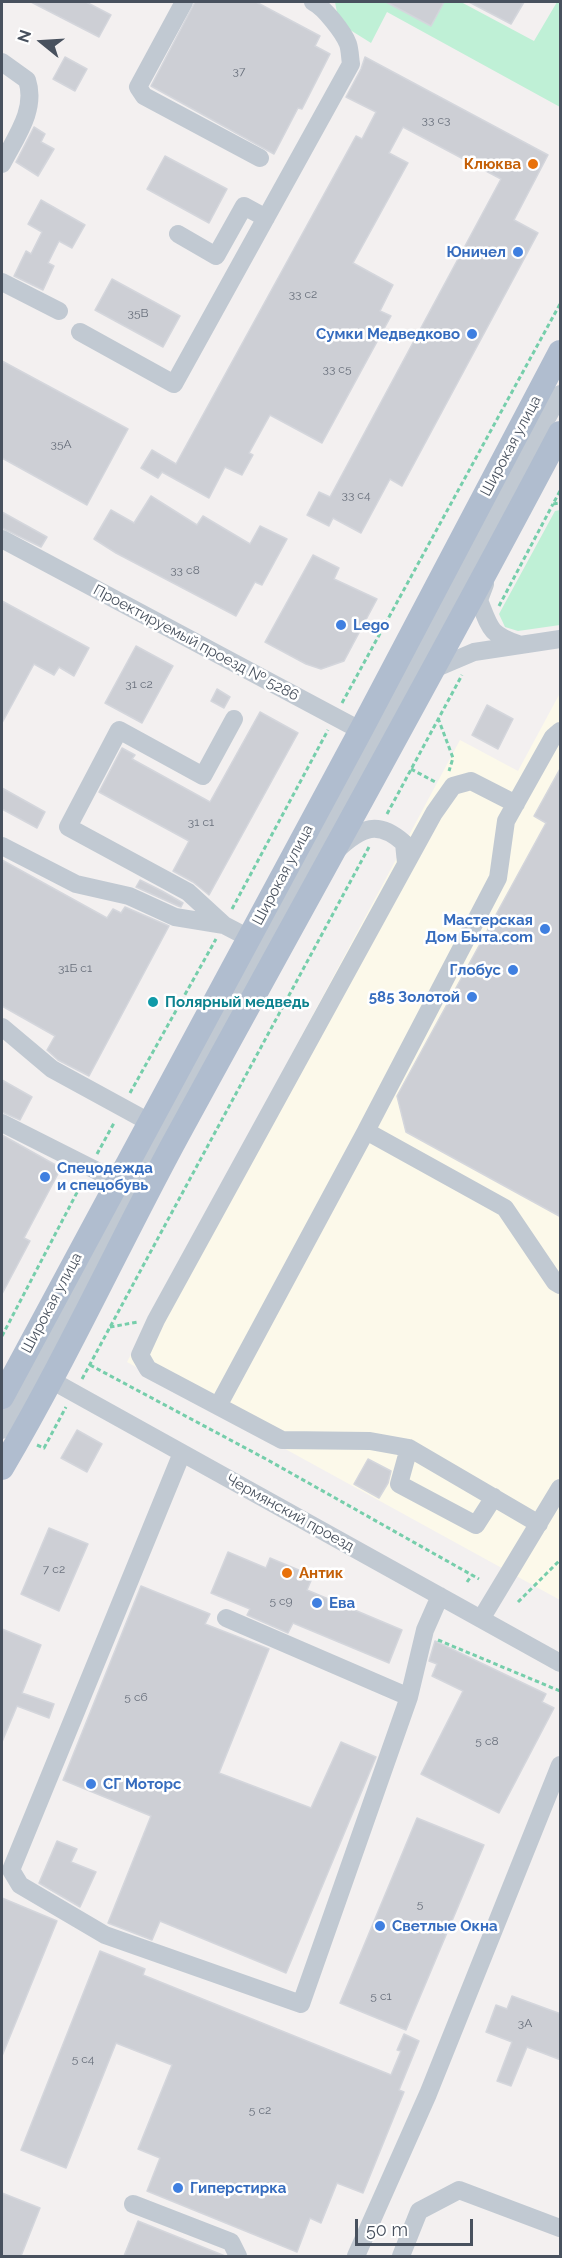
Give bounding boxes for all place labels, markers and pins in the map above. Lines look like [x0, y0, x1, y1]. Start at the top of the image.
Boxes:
place label: Клюква [464, 155, 521, 173]
marker: Клюква [526, 157, 540, 171]
place label: Юничел [447, 243, 506, 261]
marker: Юничел [511, 245, 525, 259]
place label: Сумки Медведково [316, 325, 460, 343]
marker: Сумки Медведково [465, 327, 479, 341]
place label: Lego [353, 616, 389, 634]
marker: Lego [334, 618, 348, 632]
place label: Мастерская Дом Быта.com [425, 911, 533, 946]
marker: Мастерская Дом Быта.com [538, 922, 552, 936]
place label: Глобус [449, 961, 501, 979]
marker: Глобус [506, 963, 520, 977]
place label: 585 Золотой [369, 988, 460, 1006]
marker: 585 Золотой [465, 990, 479, 1004]
place label: Полярный медведь [165, 993, 309, 1011]
marker: Полярный медведь [146, 995, 160, 1009]
place label: Спецодежда и спецобувь [57, 1159, 153, 1194]
marker: Спецодежда и спецобувь [38, 1170, 52, 1184]
place label: Антик [299, 1564, 343, 1582]
marker: Антик [280, 1566, 294, 1580]
place label: Ева [329, 1594, 355, 1612]
marker: Ева [310, 1596, 324, 1610]
place label: СГ Моторс [103, 1775, 181, 1793]
marker: СГ Моторс [84, 1777, 98, 1791]
place label: Светлые Окна [392, 1917, 498, 1935]
marker: Светлые Окна [373, 1919, 387, 1933]
place label: Гиперстирка [190, 2179, 286, 2197]
marker: Гиперстирка [171, 2181, 185, 2195]

